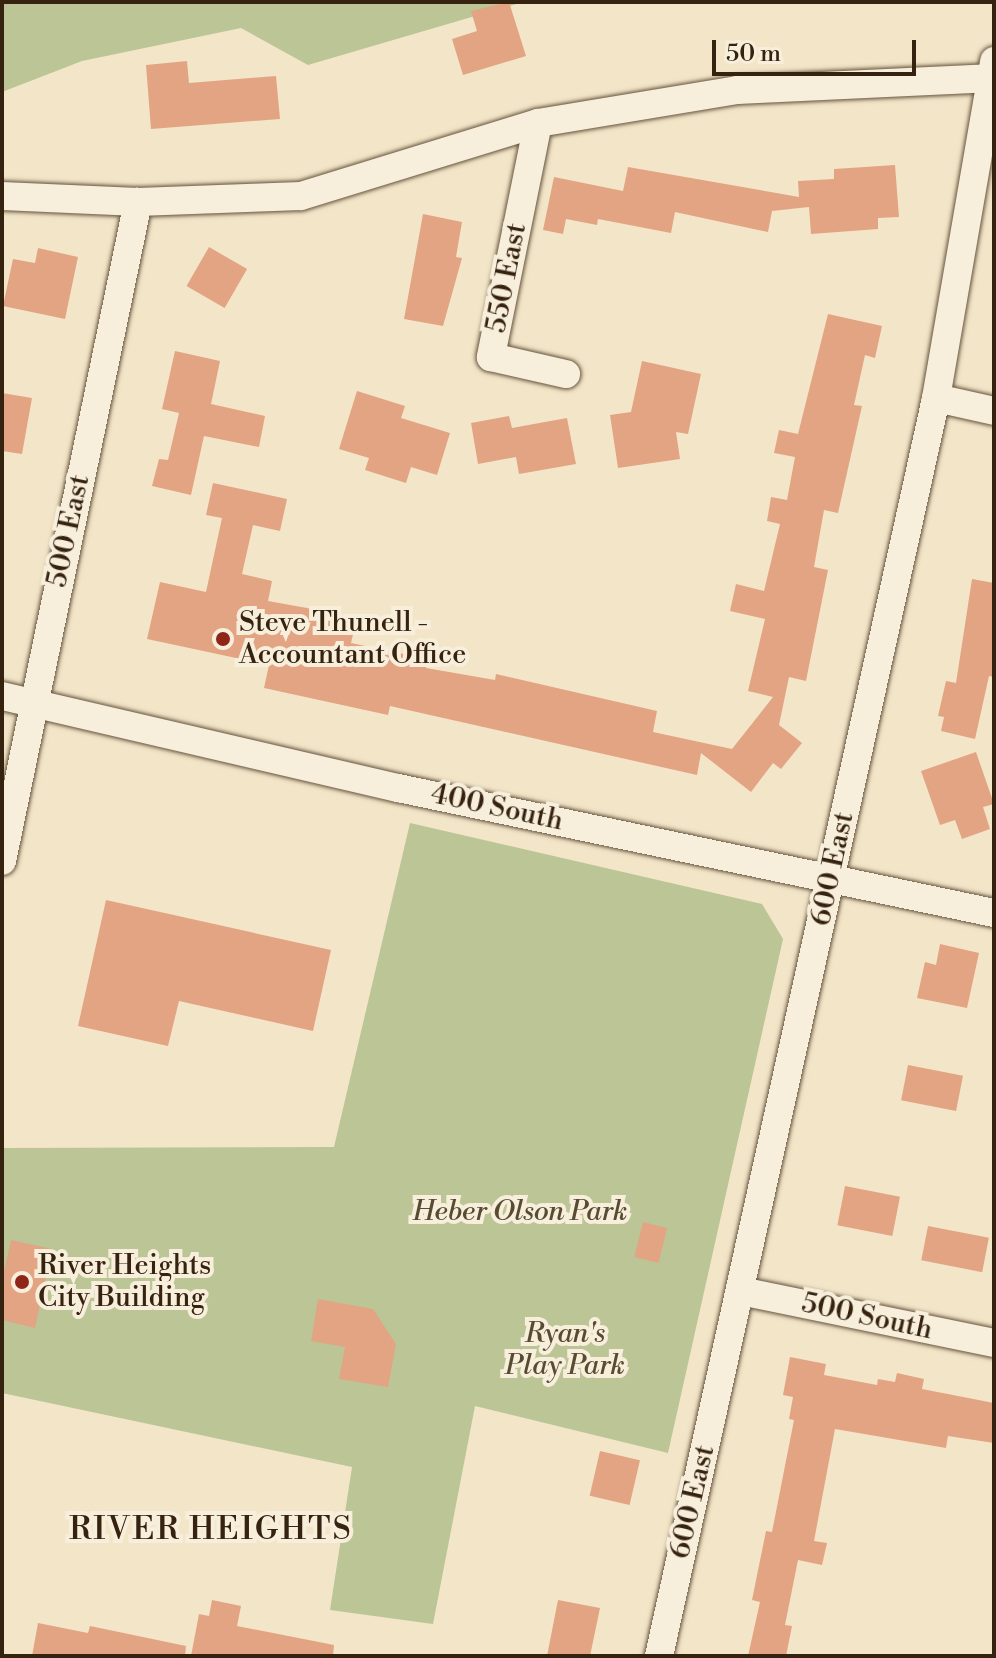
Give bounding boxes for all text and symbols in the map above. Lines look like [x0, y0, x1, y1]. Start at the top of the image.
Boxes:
scale bar [716, 24, 920, 74]
text: 50 m [726, 39, 781, 69]
street label: 550 East [480, 220, 534, 336]
street label: 500 East [41, 472, 97, 590]
place label: Steve Thunell - Accountant Office [239, 606, 466, 672]
marker: Steve Thunell - Accountant Office [214, 630, 232, 648]
street label: 400 South [428, 778, 566, 838]
street label: 600 East [805, 809, 861, 929]
park label: Heber Olson Park [413, 1195, 627, 1229]
place label: River Heights City Building [38, 1249, 211, 1315]
marker: River Heights City Building [13, 1273, 31, 1291]
street label: 500 South [798, 1287, 936, 1347]
park label: Ryan's Play Park [505, 1317, 625, 1383]
street label: 600 East [664, 1442, 722, 1562]
district label: RIVER HEIGHTS [69, 1510, 353, 1548]

